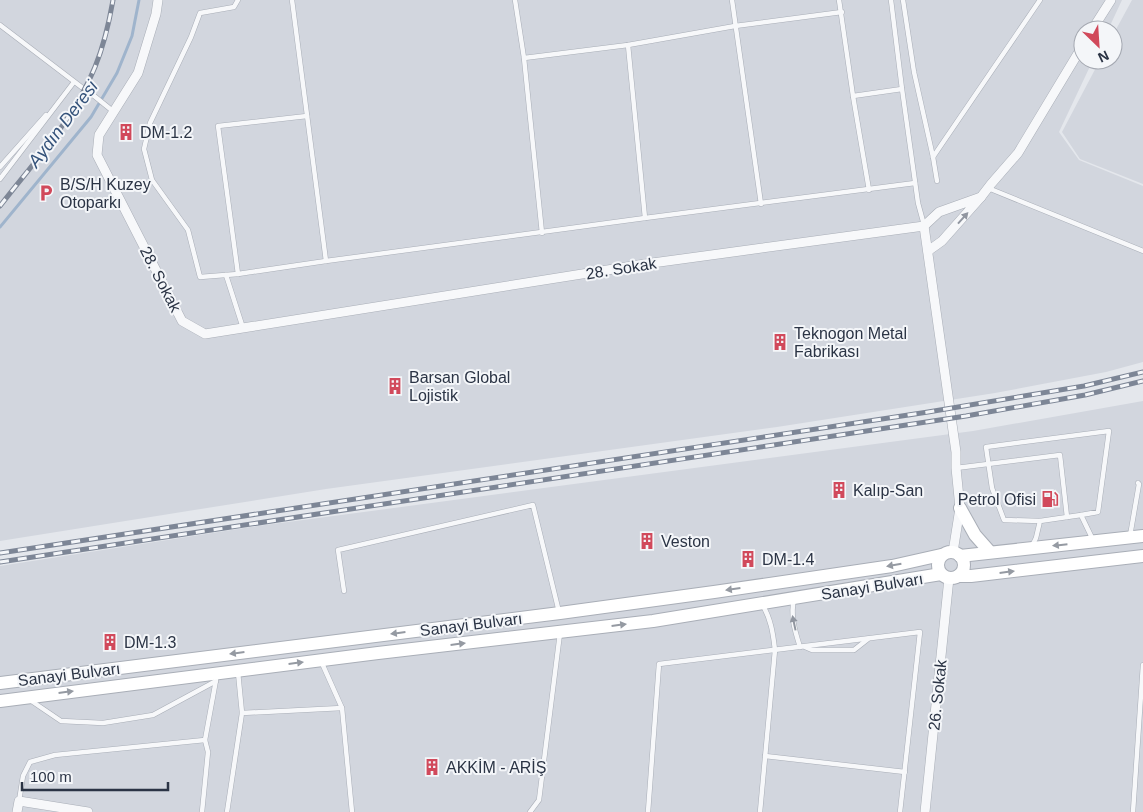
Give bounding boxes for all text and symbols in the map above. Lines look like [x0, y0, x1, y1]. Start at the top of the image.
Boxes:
north arrow [1073, 20, 1123, 70]
text: N [1096, 47, 1111, 66]
water label: Aydın Deresi [23, 76, 103, 172]
building icon: DM-1.2 [116, 122, 136, 142]
place label: DM-1.2 [140, 124, 193, 141]
place label: B/S/H Kuzey Otoparkı [60, 176, 151, 211]
parking icon: B/S/H Kuzey Otoparkı [36, 183, 56, 203]
one-way arrow [957, 211, 968, 224]
street label: 28. Sokak [137, 244, 185, 316]
street label: 28. Sokak [585, 254, 659, 282]
place label: Teknogon Metal Fabrikası [794, 325, 907, 360]
building icon: Teknogon Metal Fabrikası [770, 332, 790, 352]
place label: Barsan Global Lojistik [409, 369, 510, 404]
building icon: Barsan Global Lojistik [385, 376, 405, 396]
building icon: Kalıp-San [829, 480, 849, 500]
place label: Kalıp-San [853, 482, 923, 499]
fuel station icon: Petrol Ofisi [1040, 489, 1060, 509]
place label: Petrol Ofisi [958, 491, 1036, 508]
building icon: Veston [637, 531, 657, 551]
place label: Veston [661, 533, 710, 550]
one-way arrow [1051, 541, 1067, 549]
building icon: DM-1.4 [738, 549, 758, 569]
place label: DM-1.4 [762, 551, 815, 568]
one-way arrow [885, 562, 901, 570]
one-way arrow [999, 568, 1015, 576]
street label: Sanayi Bulvarı [820, 570, 924, 603]
one-way arrow [724, 585, 740, 593]
street label: Sanayi Bulvarı [419, 610, 523, 639]
one-way arrow [790, 615, 798, 631]
one-way arrow [611, 621, 627, 629]
one-way arrow [390, 629, 406, 637]
building icon: DM-1.3 [100, 632, 120, 652]
place label: DM-1.3 [124, 634, 177, 651]
one-way arrow [450, 640, 466, 648]
one-way arrow [229, 649, 245, 657]
street label: 26. Sokak [925, 658, 950, 731]
one-way arrow [289, 659, 305, 667]
street label: Sanayi Bulvarı [17, 660, 121, 689]
one-way arrow [58, 688, 74, 696]
building icon: AKKİM - ARİŞ [422, 757, 442, 777]
place label: AKKİM - ARİŞ [446, 758, 546, 776]
scale bar [22, 760, 169, 792]
text: 100 m [30, 768, 72, 785]

